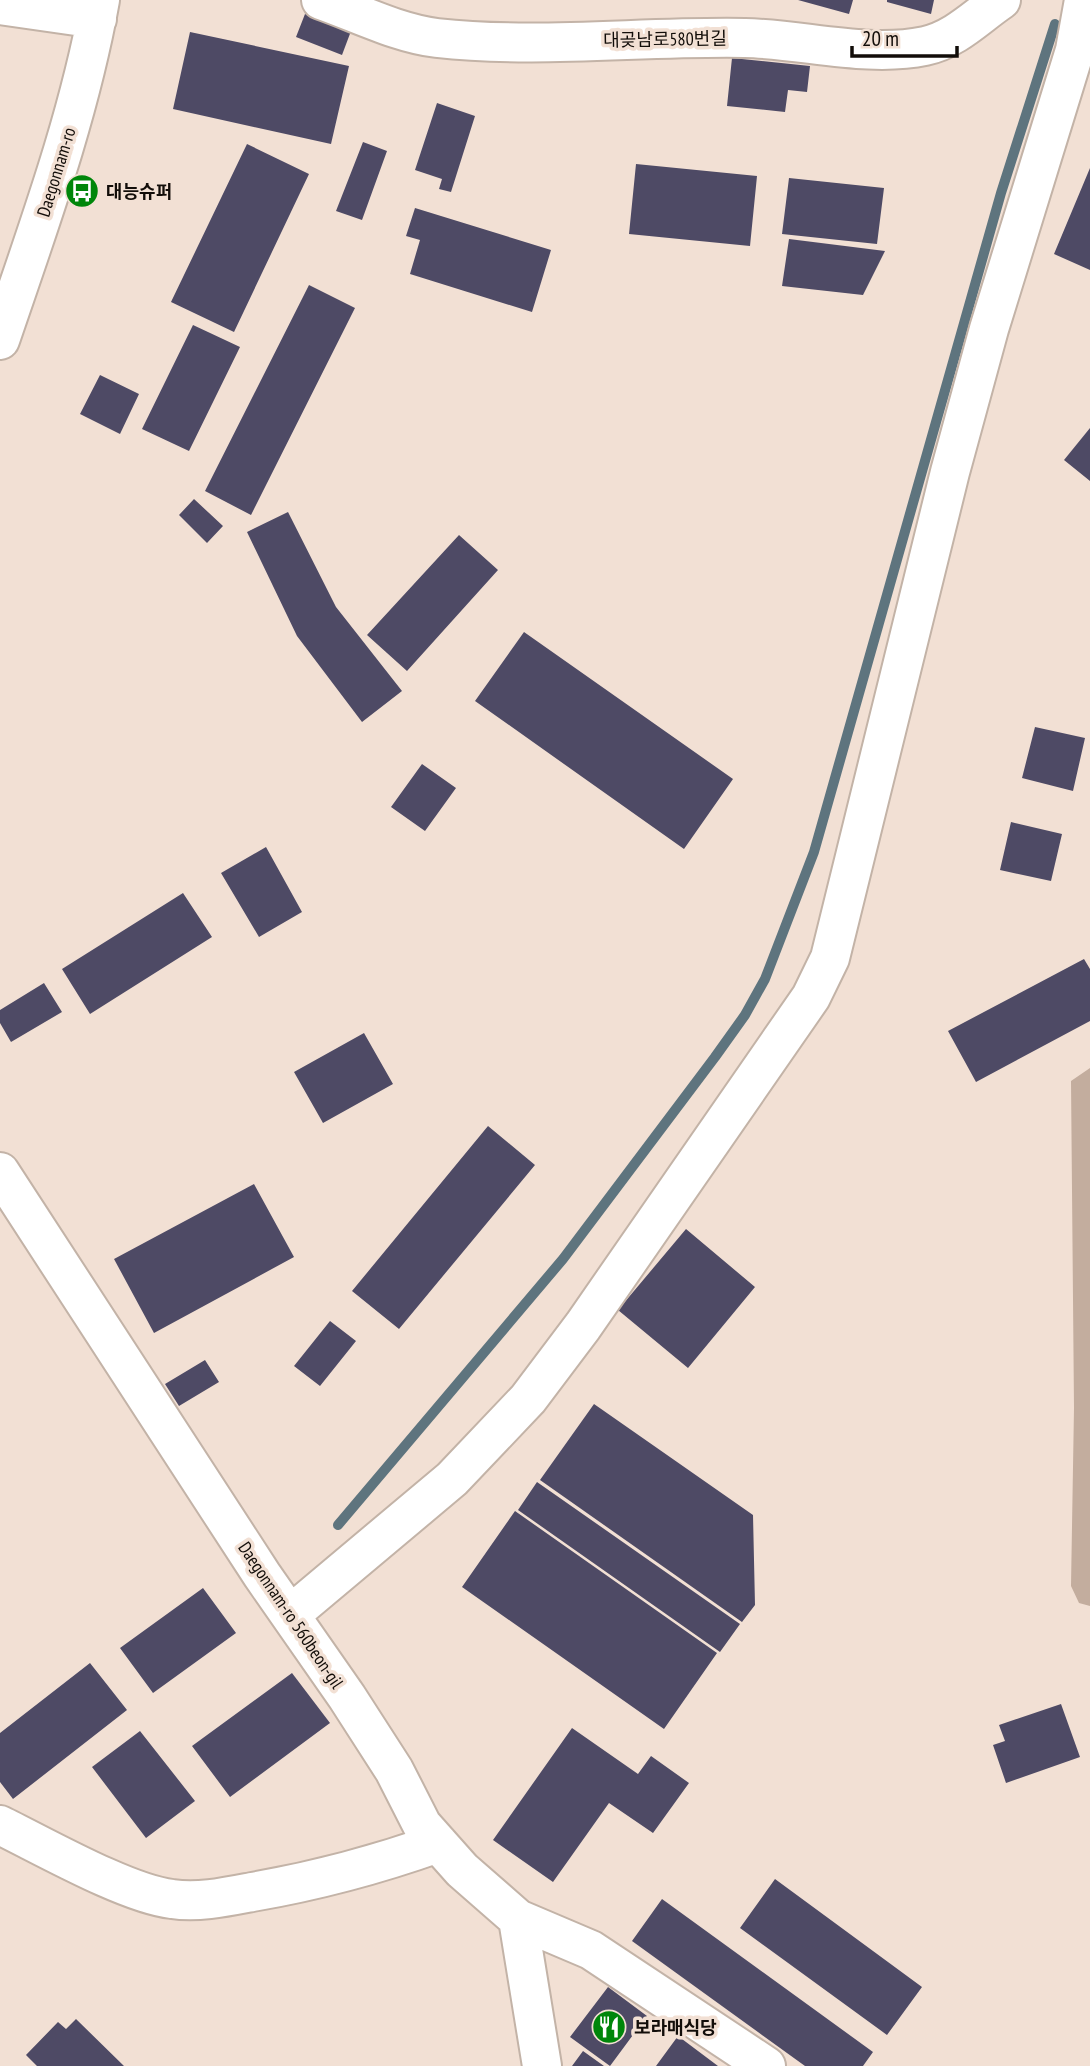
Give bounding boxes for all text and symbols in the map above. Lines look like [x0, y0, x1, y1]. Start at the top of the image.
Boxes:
scale bar [852, 14, 957, 58]
text: 20 m [862, 25, 899, 52]
street label: 대곶남로580번길 [603, 26, 727, 52]
street label: Daegonnam-ro [32, 124, 81, 219]
bus stop icon: 대능슈퍼 [63, 172, 101, 210]
place label: 대능슈퍼 [106, 180, 172, 203]
street label: Daegonnam-ro 560beon-gil [233, 1537, 349, 1693]
restaurant icon: 보라매식당 [590, 2008, 628, 2046]
place label: 보라매식당 [634, 2016, 717, 2039]

